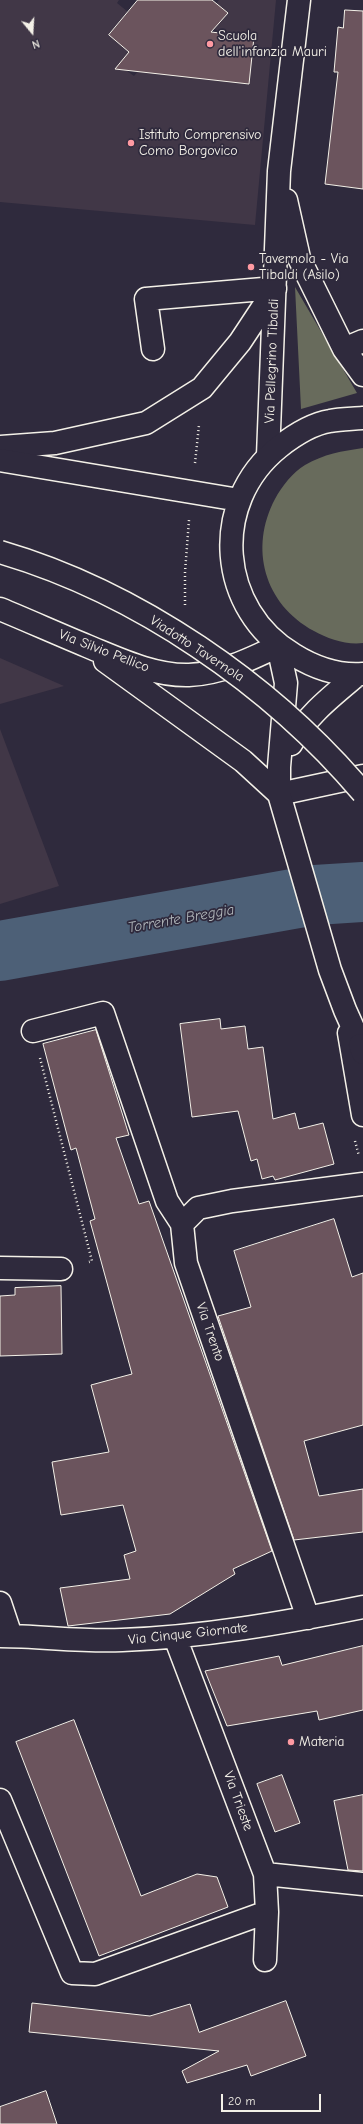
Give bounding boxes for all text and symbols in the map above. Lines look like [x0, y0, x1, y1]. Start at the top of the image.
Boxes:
north arrow [12, 12, 52, 52]
place label: Scuola dell'infanzia Mauri [218, 28, 327, 60]
text: N [30, 37, 41, 51]
marker: Scuola dell'infanzia Mauri [205, 39, 215, 49]
place label: Istituto Comprensivo Como Borgovico [139, 127, 261, 160]
marker: Istituto Comprensivo Como Borgovico [126, 138, 136, 148]
place label: Tavernola - Via Tibaldi (Asilo) [259, 251, 349, 284]
marker: Tavernola - Via Tibaldi (Asilo) [246, 262, 256, 272]
street label: Via Pellegrino Tibaldi [261, 298, 283, 424]
street label: Viadotto Tavernola [147, 612, 247, 686]
street label: Via Silvio Pellico [56, 626, 152, 676]
water label: Torrente Breggia [126, 901, 236, 937]
street label: Via Trento [192, 1300, 228, 1364]
street label: Via Cinque Giornate [127, 1619, 249, 1649]
place label: Materia [299, 1734, 345, 1750]
marker: Materia [286, 1737, 296, 1747]
street label: Via Trieste [219, 1769, 257, 1833]
scale bar [223, 2086, 323, 2112]
text: 20 m [228, 2094, 256, 2108]

